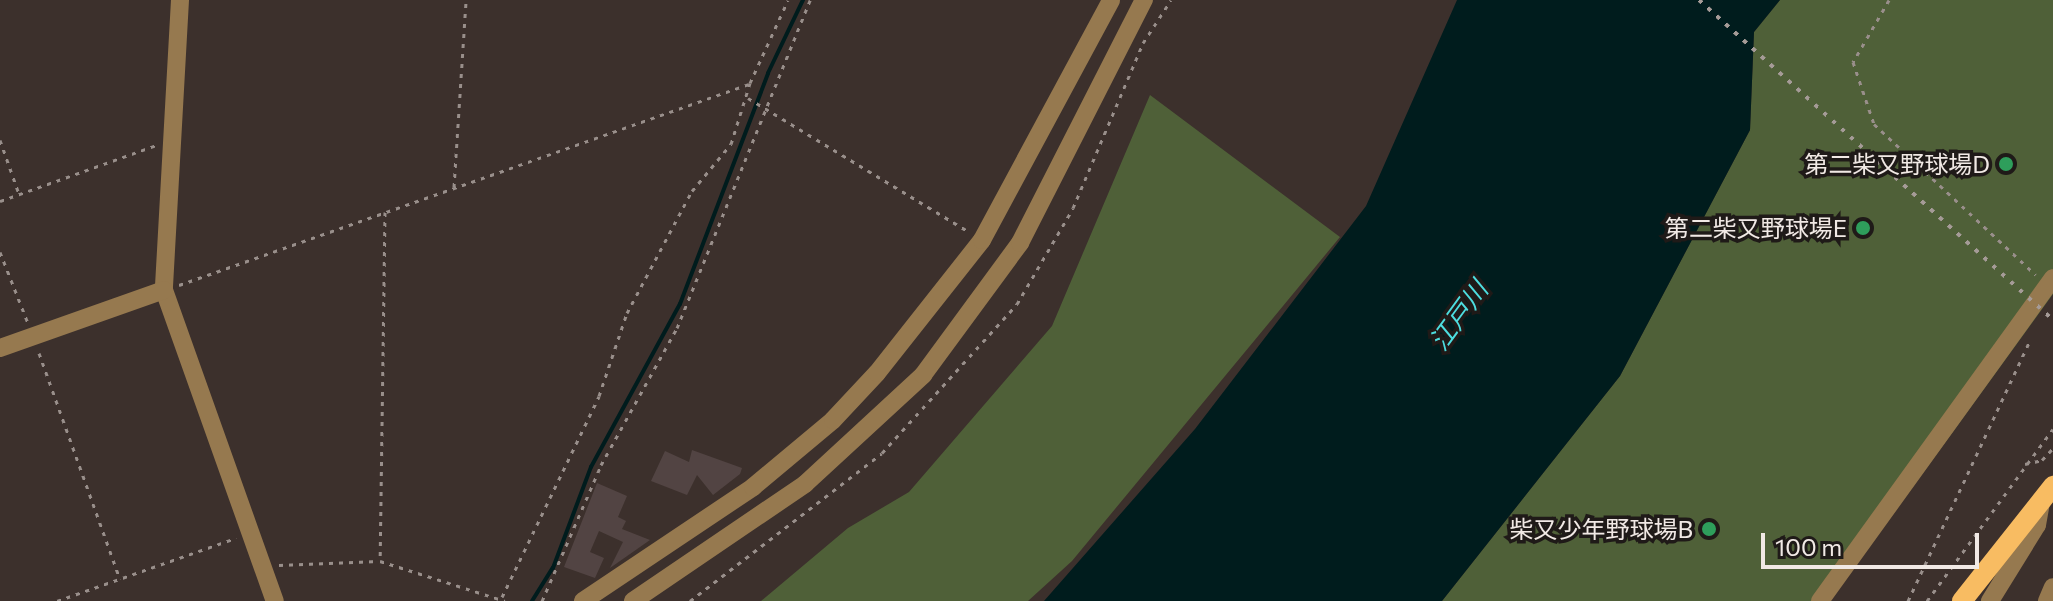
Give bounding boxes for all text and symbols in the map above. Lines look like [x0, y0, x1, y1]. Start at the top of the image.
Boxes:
place label: 第二柴又野球場D [1804, 150, 1990, 178]
marker: 第二柴又野球場D [1997, 155, 2015, 173]
place label: 第二柴又野球場E [1665, 214, 1847, 242]
marker: 第二柴又野球場E [1854, 219, 1872, 237]
water label: 江戸川 [1422, 274, 1494, 356]
place label: 柴又少年野球場B [1510, 515, 1693, 543]
scale bar [1765, 517, 1983, 567]
marker: 柴又少年野球場B [1700, 520, 1718, 538]
text: 100 m [1775, 532, 1842, 561]

